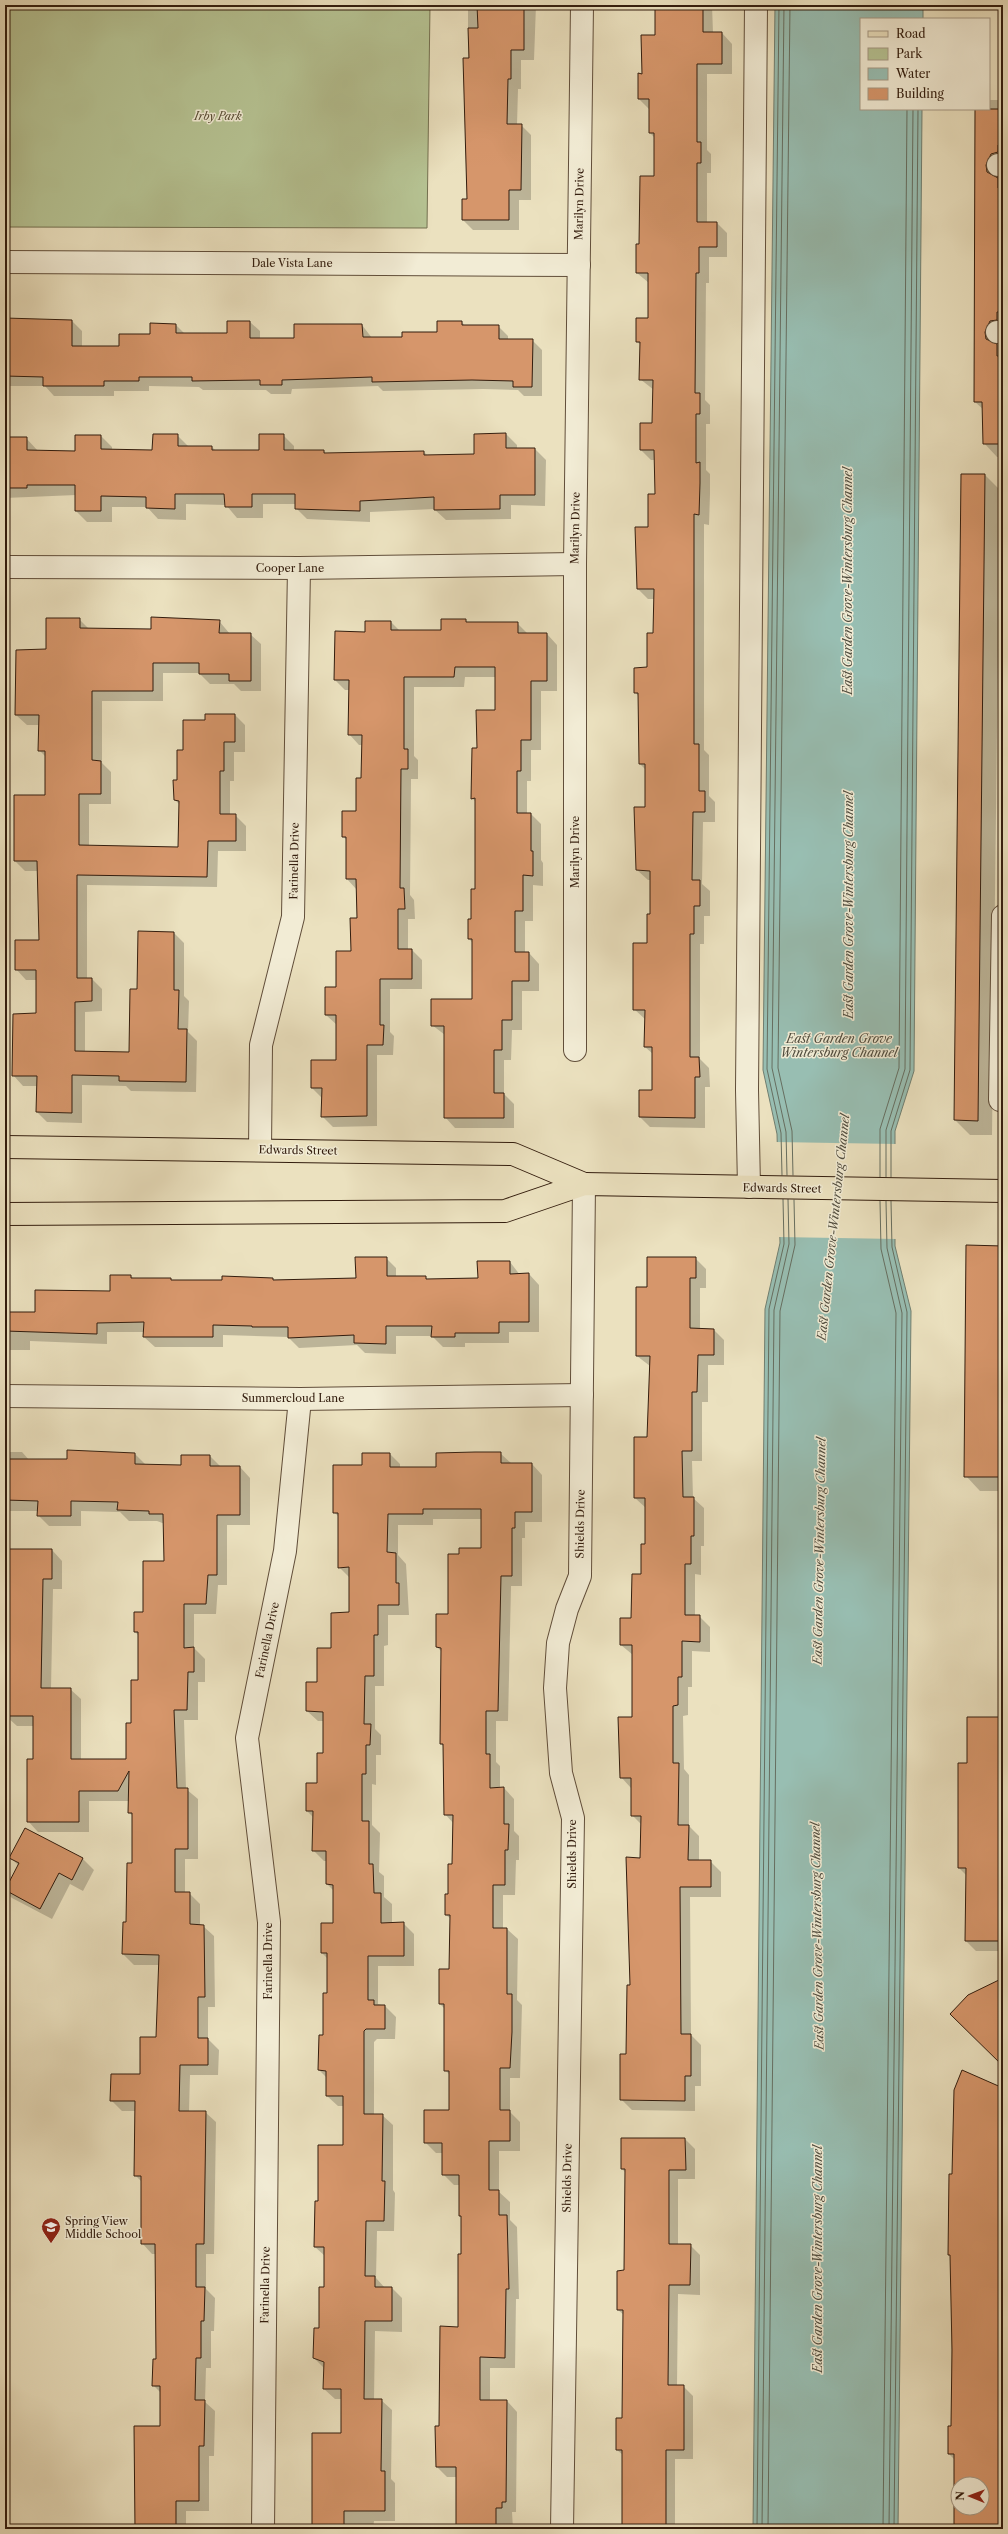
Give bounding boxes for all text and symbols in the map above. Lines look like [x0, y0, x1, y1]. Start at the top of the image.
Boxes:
legend [860, 18, 990, 110]
text: Road [896, 26, 926, 41]
text: Park [896, 46, 923, 61]
text: Water [895, 66, 930, 81]
text: Building [896, 86, 944, 101]
park label: Irby Park [193, 109, 242, 123]
street label: Marilyn Drive [571, 168, 587, 240]
street label: Dale Vista Lane [251, 256, 333, 270]
water label: East Garden Grove-Wintersburg Channel [840, 466, 855, 696]
street label: Marilyn Drive [567, 492, 583, 564]
street label: Cooper Lane [256, 561, 324, 575]
water label: East Garden Grove-Wintersburg Channel [841, 790, 856, 1020]
street label: Marilyn Drive [568, 816, 582, 888]
street label: Farinella Drive [286, 822, 302, 900]
water label: East Garden Grove Wintersburg Channel [780, 1031, 899, 1060]
water label: East Garden Grove-Wintersburg Channel [814, 1112, 852, 1342]
street label: Edwards Street [258, 1142, 338, 1158]
street label: Edwards Street [742, 1180, 822, 1196]
street label: Summercloud Lane [242, 1391, 344, 1405]
water label: East Garden Grove-Wintersburg Channel [809, 1436, 829, 1666]
street label: Shields Drive [572, 1489, 588, 1559]
street label: Farinella Drive [252, 1601, 282, 1679]
street label: Shields Drive [565, 1819, 579, 1889]
water label: East Garden Grove-Wintersburg Channel [807, 1821, 827, 2051]
street label: Farinella Drive [261, 1922, 275, 2000]
street label: Shields Drive [559, 2143, 575, 2213]
water label: East Garden Grove-Wintersburg Channel [810, 2144, 825, 2374]
place label: Spring View Middle School [65, 2214, 142, 2241]
school or university icon: Spring View Middle School [40, 2216, 62, 2244]
street label: Farinella Drive [257, 2246, 273, 2324]
north arrow [950, 2476, 990, 2516]
text: N [953, 2490, 967, 2501]

